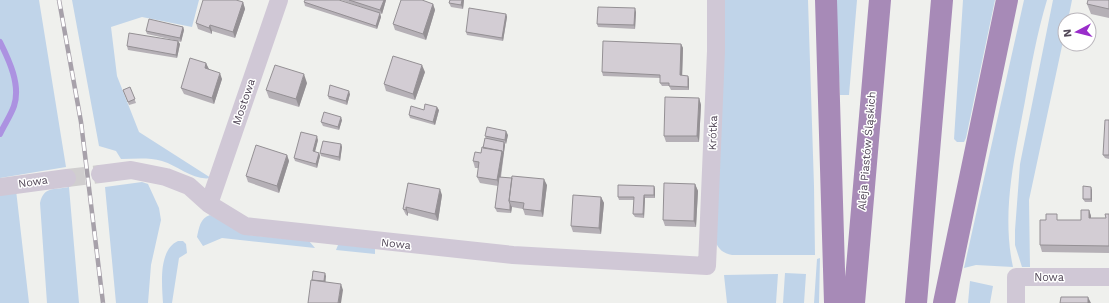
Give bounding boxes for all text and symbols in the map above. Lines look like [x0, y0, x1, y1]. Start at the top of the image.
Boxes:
north arrow [1057, 12, 1097, 52]
text: N [1061, 28, 1075, 38]
street label: Mostowa [230, 77, 258, 127]
street label: Aleja Piastów Śląskich [854, 91, 879, 211]
street label: Krótka [706, 115, 720, 151]
street label: Nowa [17, 173, 49, 191]
street label: Nowa [381, 236, 411, 252]
street label: Nowa [1034, 271, 1064, 284]

